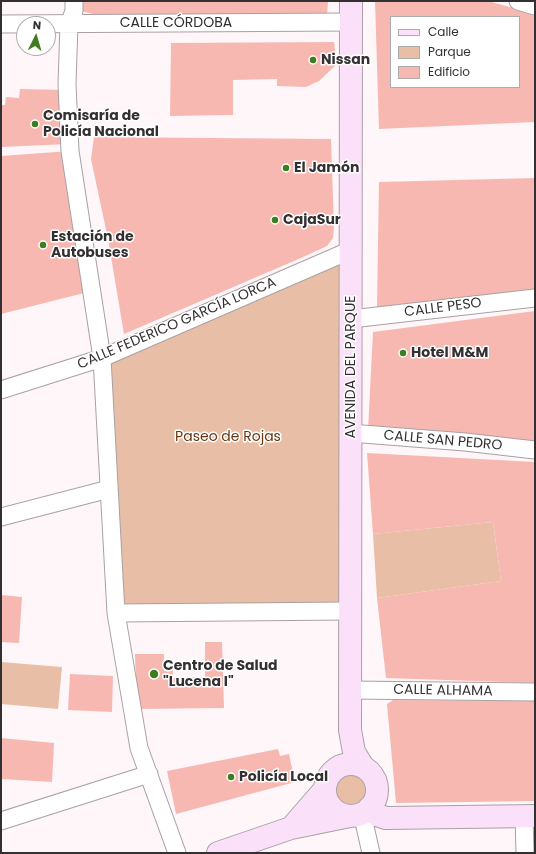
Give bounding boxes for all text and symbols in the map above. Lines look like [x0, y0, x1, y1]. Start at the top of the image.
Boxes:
street label: CALLE CÓRDOBA [120, 15, 232, 31]
north arrow [16, 16, 56, 56]
legend [390, 16, 520, 88]
text: N [32, 17, 42, 33]
text: Calle [428, 23, 459, 40]
text: Parque [428, 43, 471, 60]
place label: Nissan [321, 52, 370, 68]
marker: Nissan [308, 55, 318, 65]
text: Edificio [428, 63, 470, 80]
place label: Comisaría de Policía Nacional [43, 108, 159, 140]
marker: Comisaría de Policía Nacional [30, 119, 40, 129]
place label: El Jamón [294, 160, 359, 176]
marker: El Jamón [281, 163, 291, 173]
place label: CajaSur [283, 212, 341, 228]
marker: CajaSur [270, 215, 280, 225]
place label: Estación de Autobuses [51, 229, 134, 262]
marker: Estación de Autobuses [38, 240, 48, 250]
street label: CALLE FEDERICO GARCÍA LORCA [75, 274, 279, 374]
street label: AVENIDA DEL PARQUE [343, 295, 359, 439]
street label: CALLE PESO [403, 295, 483, 321]
place label: Hotel M&M [411, 345, 488, 361]
marker: Hotel M&M [398, 348, 408, 358]
street label: CALLE SAN PEDRO [383, 427, 503, 455]
park label: Paseo de Rojas [175, 429, 281, 445]
place label: Centro de Salud "Lucena I" [163, 658, 278, 690]
marker: Centro de Salud "Lucena I" [148, 668, 160, 680]
street label: CALLE ALHAMA [393, 682, 493, 700]
place label: Policía Local [239, 769, 328, 785]
marker: Policía Local [226, 772, 236, 782]

